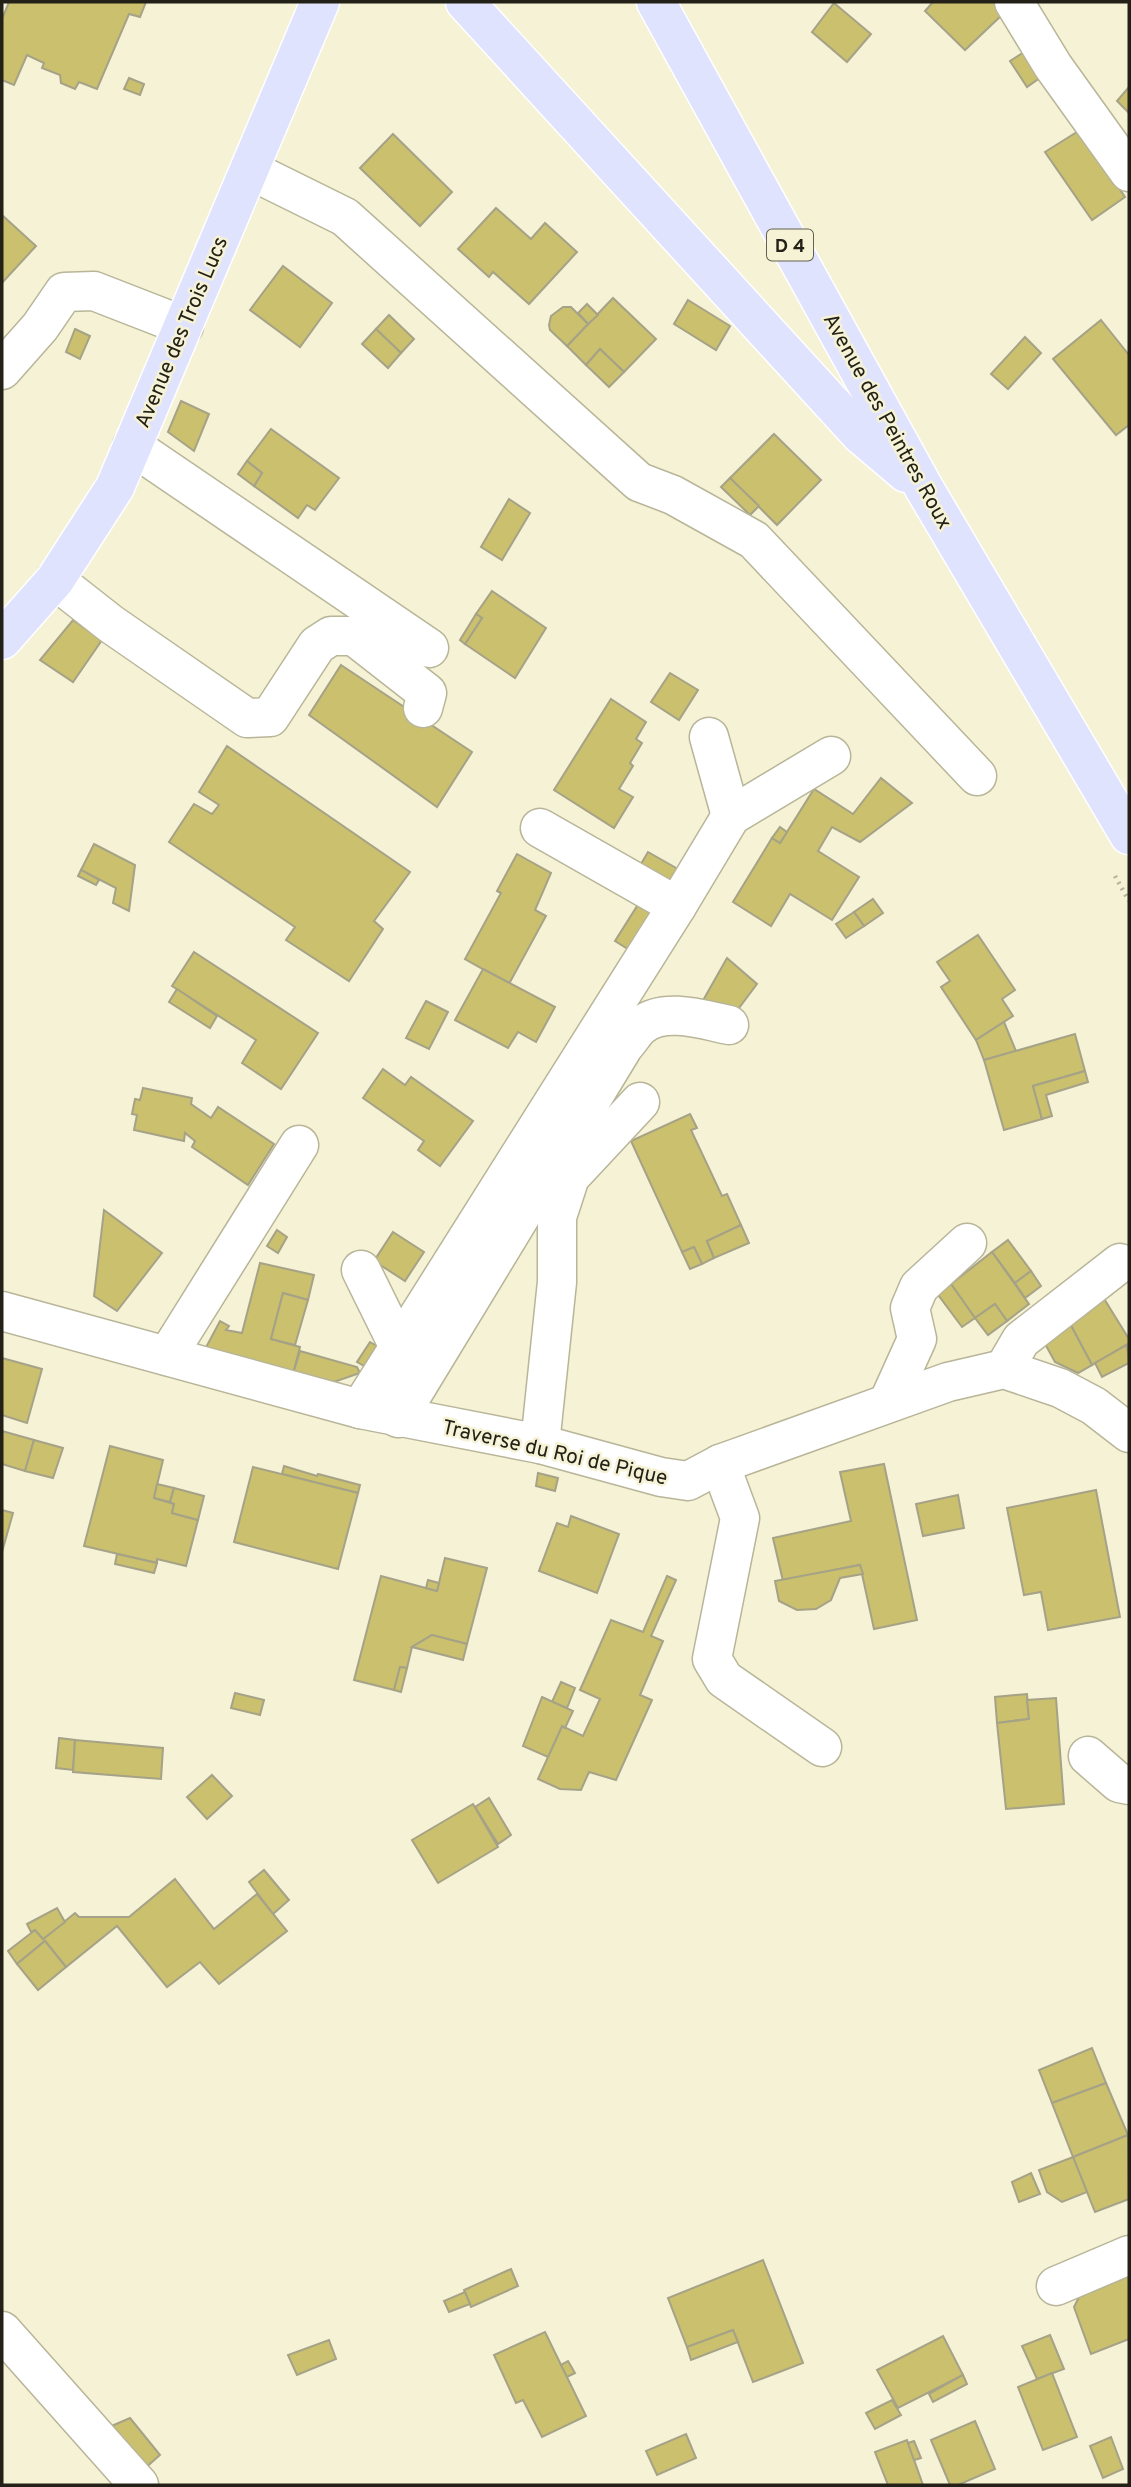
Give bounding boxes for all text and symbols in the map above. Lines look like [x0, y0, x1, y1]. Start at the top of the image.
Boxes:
road number: D 4 [767, 230, 813, 260]
street label: Avenue des Trois Lucs [130, 233, 235, 432]
street label: Avenue des Peintres Roux [816, 309, 957, 535]
street label: Traverse du Roi de Pique [439, 1414, 670, 1493]

